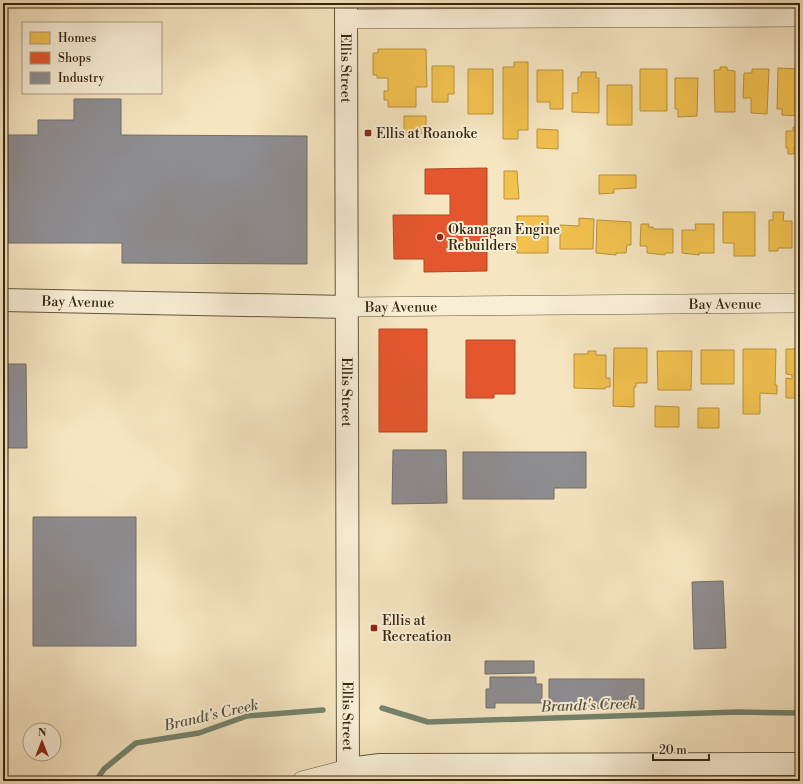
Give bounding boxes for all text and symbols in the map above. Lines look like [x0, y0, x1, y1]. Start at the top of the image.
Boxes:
legend [22, 22, 162, 94]
text: Homes [58, 31, 96, 46]
street label: Ellis Street [336, 33, 354, 103]
text: Shops [58, 51, 91, 66]
text: Industry [58, 71, 105, 86]
place label: Ellis at Roanoke [376, 125, 478, 143]
marker: Ellis at Roanoke [363, 128, 373, 138]
place label: Okanagan Engine Rebuilders [448, 221, 560, 255]
marker: Okanagan Engine Rebuilders [435, 232, 445, 242]
street label: Bay Avenue [40, 293, 114, 312]
street label: Bay Avenue [688, 295, 761, 314]
street label: Bay Avenue [364, 298, 437, 317]
street label: Ellis Street [337, 357, 355, 427]
place label: Ellis at Recreation [382, 612, 452, 646]
marker: Ellis at Recreation [369, 623, 379, 633]
street label: Ellis Street [338, 681, 356, 751]
water label: Brandt's Creek [540, 694, 638, 717]
water label: Brandt's Creek [161, 695, 260, 736]
north arrow [22, 722, 62, 762]
text: N [38, 726, 47, 740]
scale bar [653, 736, 709, 762]
text: 20 m [659, 743, 687, 758]

